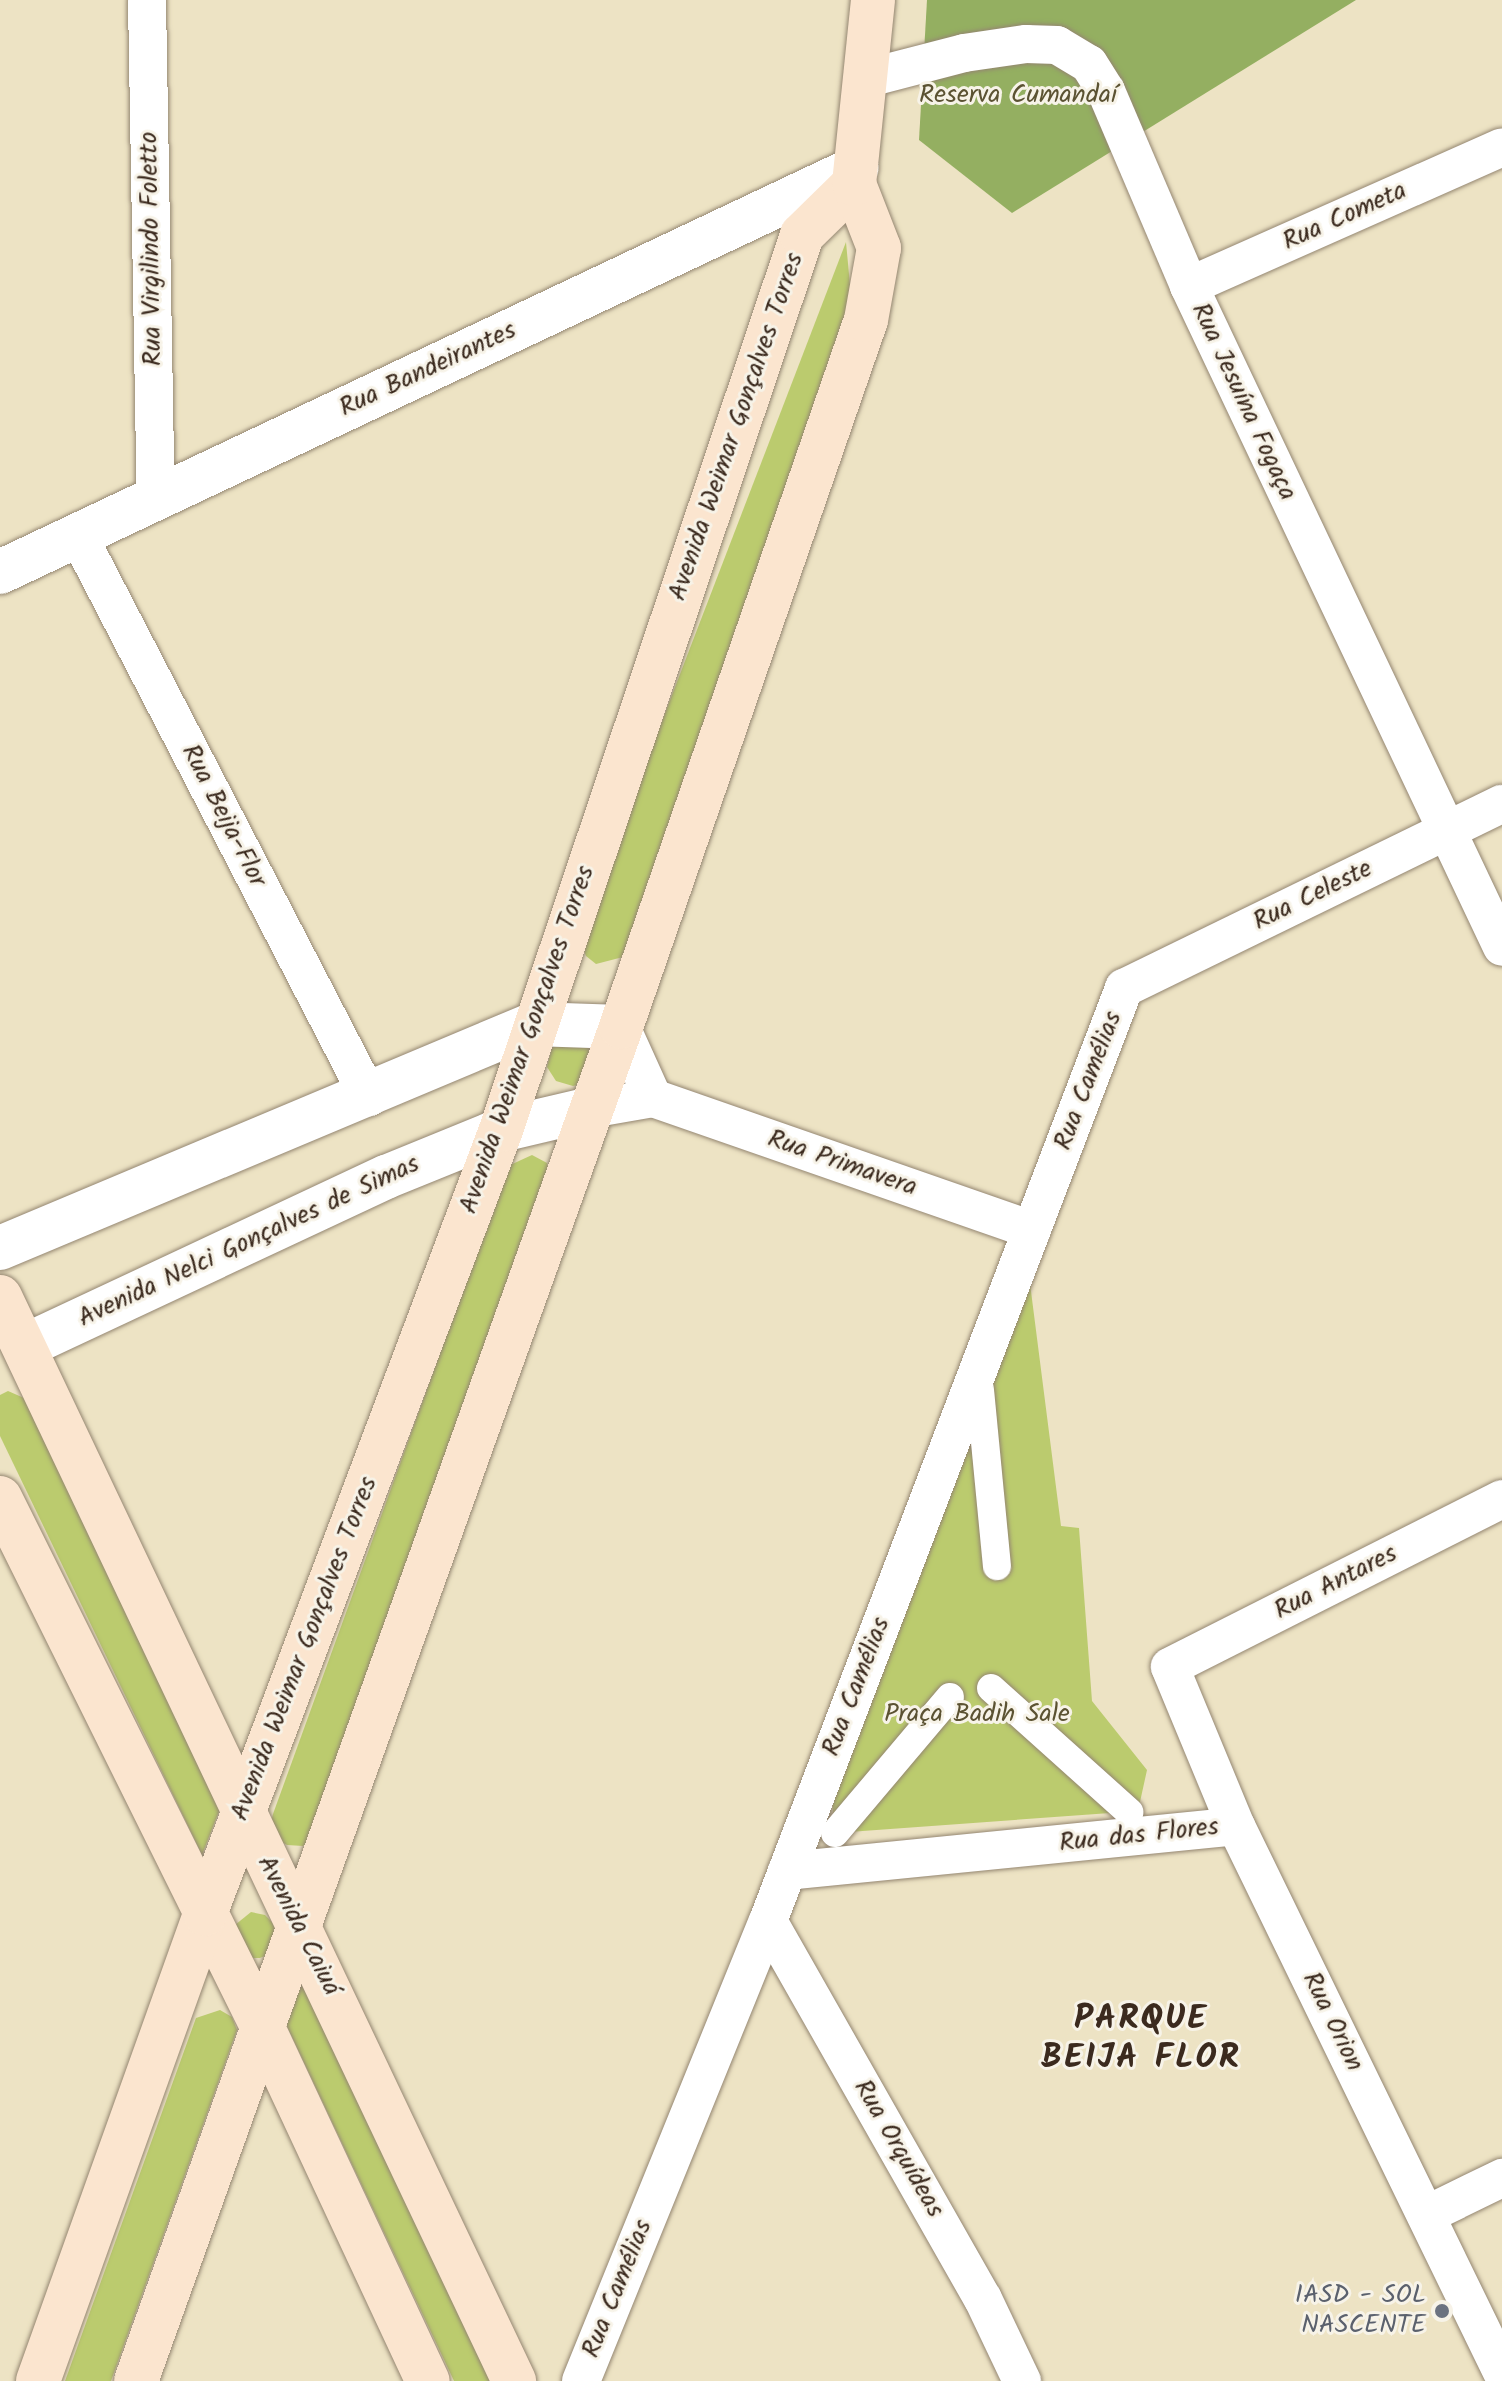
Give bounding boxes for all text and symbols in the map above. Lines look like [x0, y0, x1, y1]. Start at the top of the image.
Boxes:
park label: Reserva Cumandaí [919, 80, 1117, 112]
street label: Rua Virgilindo Foletto [134, 132, 170, 366]
street label: Rua Cometa [1278, 176, 1412, 258]
street label: Avenida Weimar Gonçalves Torres [663, 249, 811, 605]
street label: Rua Jesuína Fogaça [1184, 298, 1302, 506]
street label: Rua Bandeirantes [335, 315, 521, 425]
street label: Rua Beija-Flor [174, 739, 272, 893]
street label: Rua Celeste [1248, 854, 1378, 938]
street label: Avenida Weimar Gonçalves Torres [454, 862, 602, 1218]
street label: Rua Camélias [1048, 1007, 1130, 1155]
street label: Rua Primavera [763, 1124, 921, 1204]
street label: Avenida Nelci Gonçalves de Simas [73, 1149, 425, 1335]
street label: Avenida Weimar Gonçalves Torres [225, 1473, 385, 1825]
street label: Rua Antares [1269, 1539, 1403, 1627]
street label: Rua Camélias [816, 1613, 898, 1761]
park label: Praça Badih Sale [884, 1699, 1070, 1731]
street label: Rua das Flores [1058, 1812, 1220, 1860]
street label: Avenida Caiuá [249, 1851, 347, 2001]
street label: Rua Orion [1295, 1967, 1369, 2077]
district label: PARQUE BEIJA FLOR [1041, 1999, 1241, 2078]
street label: Rua Orquídeas [846, 2075, 950, 2223]
street label: Rua Camélias [576, 2215, 660, 2363]
place label: IASD - SOL NASCENTE [1295, 2280, 1426, 2342]
marker: IASD - SOL NASCENTE [1433, 2302, 1451, 2320]

